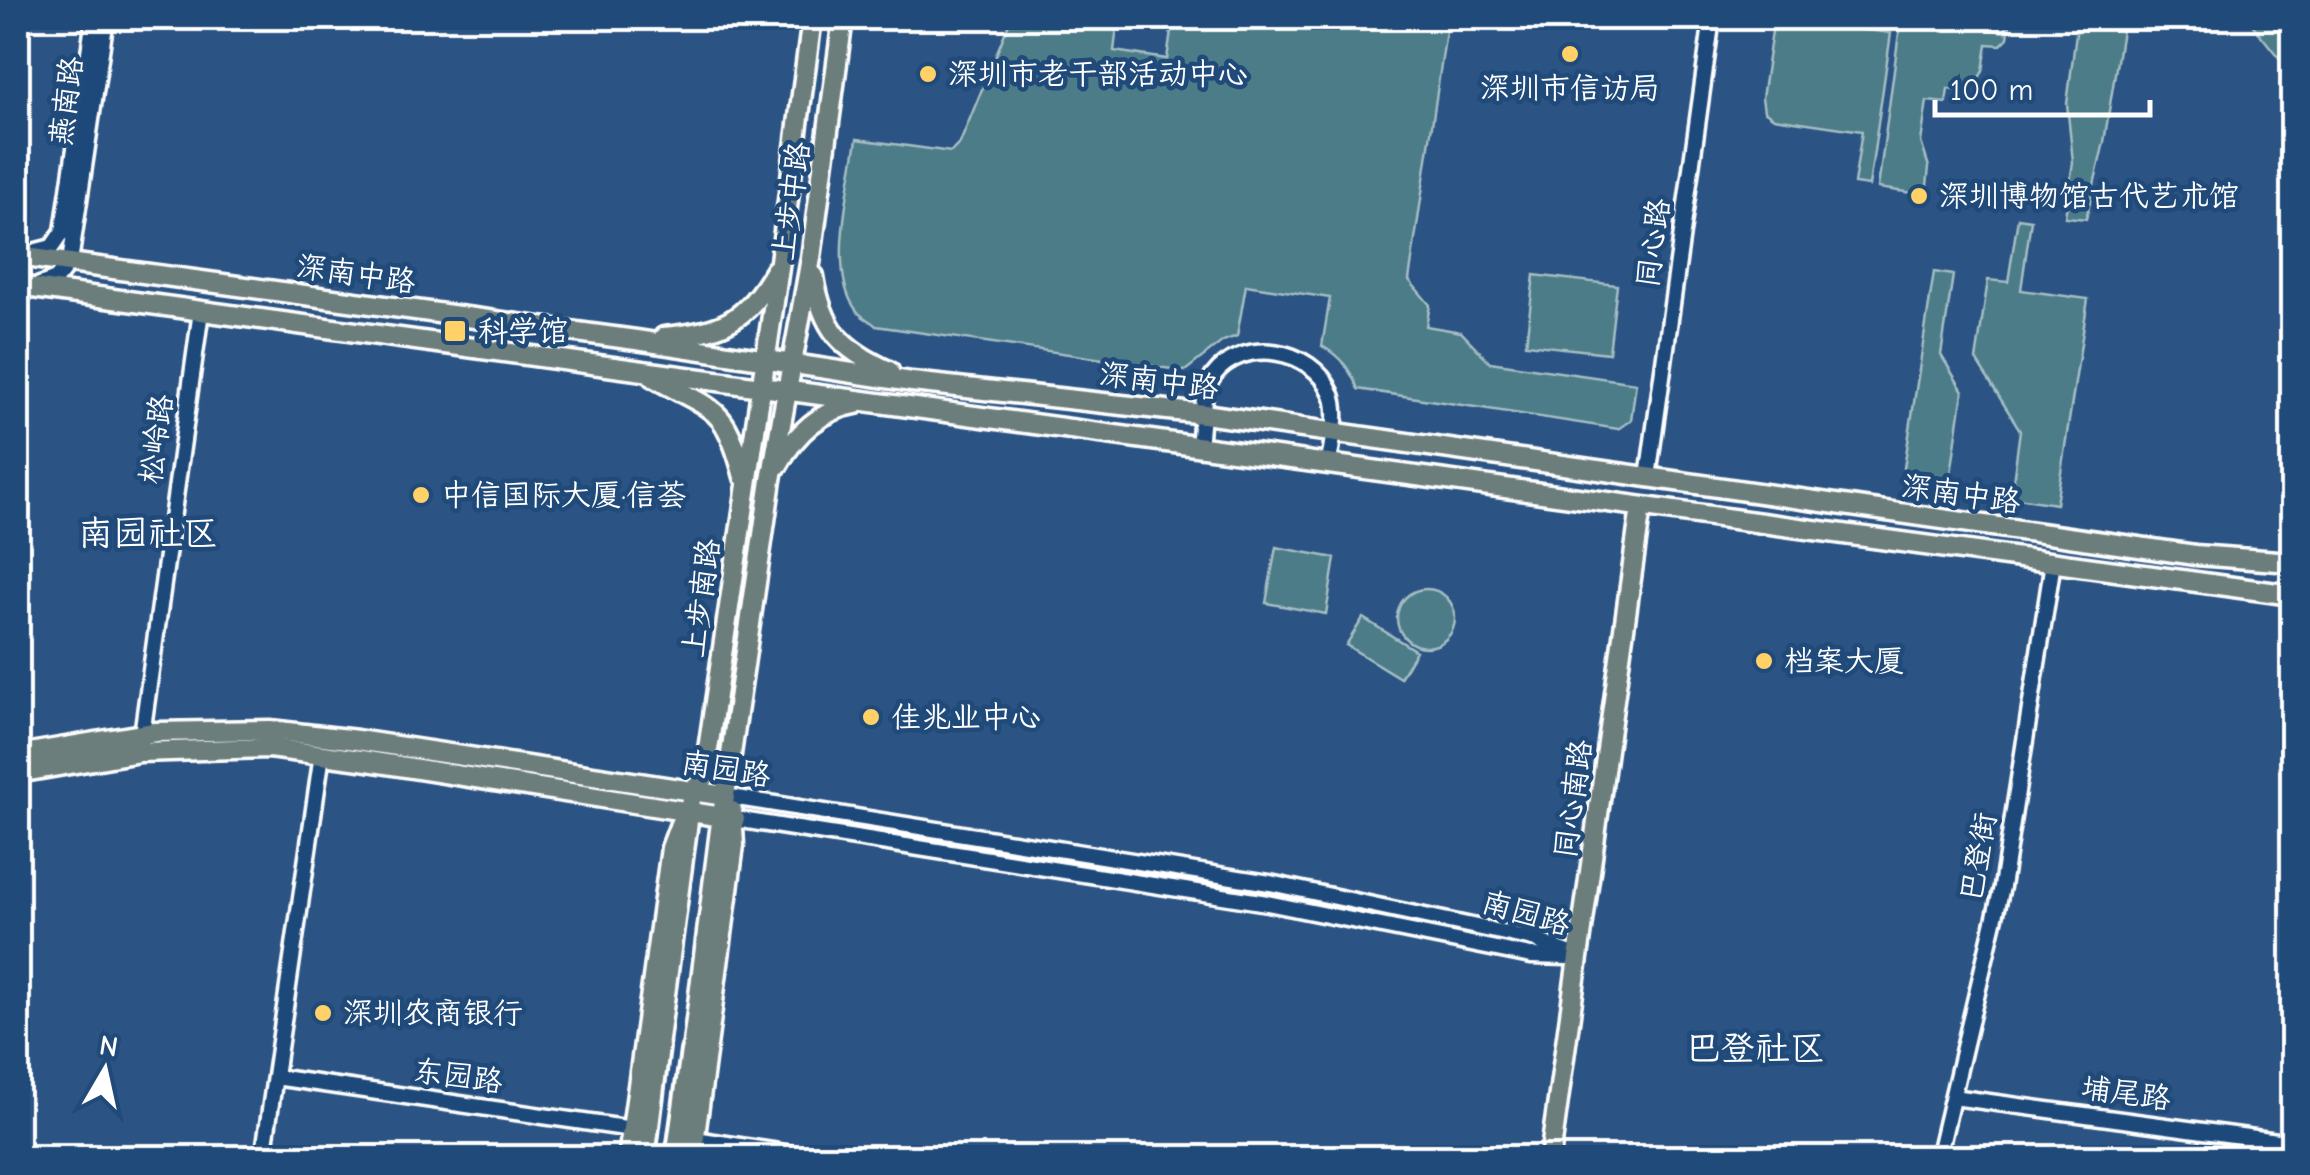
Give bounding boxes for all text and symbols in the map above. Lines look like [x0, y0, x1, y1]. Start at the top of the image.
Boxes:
marker: 深圳市信访局 [1559, 43, 1581, 65]
street label: 燕南路 [43, 54, 90, 148]
scale bar [1935, 55, 2150, 117]
place label: 深圳市老干部活动中心 [948, 57, 1248, 92]
marker: 深圳市老干部活动中心 [917, 63, 939, 85]
place label: 深圳市信访局 [1480, 71, 1660, 106]
text: 100 m [1950, 73, 2033, 108]
street label: 上步中路 [766, 139, 817, 263]
place label: 深圳博物馆古代艺术馆 [1939, 179, 2239, 214]
marker: 深圳博物馆古代艺术馆 [1908, 185, 1930, 207]
street label: 同心路 [1630, 196, 1677, 290]
street label: 深南中路 [294, 249, 418, 300]
place label: 科学馆 [478, 314, 568, 349]
marker: 科学馆 [442, 318, 468, 344]
street label: 深南中路 [1097, 357, 1221, 406]
street label: 松岭路 [133, 392, 180, 486]
street label: 深南中路 [1899, 469, 2023, 520]
place label: 中信国际大厦·信荟 [441, 478, 686, 513]
marker: 中信国际大厦·信荟 [410, 484, 432, 506]
district label: 南园社区 [78, 513, 218, 554]
street label: 上步南路 [676, 536, 727, 660]
place label: 档案大厦 [1784, 644, 1904, 679]
marker: 档案大厦 [1753, 650, 1775, 672]
place label: 佳兆业中心 [891, 700, 1041, 735]
marker: 佳兆业中心 [860, 706, 882, 728]
street label: 同心南路 [1548, 737, 1599, 861]
street label: 南园路 [679, 745, 773, 794]
street label: 巴登街 [1953, 810, 2004, 904]
street label: 南园路 [1478, 884, 1574, 943]
place label: 深圳农商银行 [343, 996, 523, 1031]
marker: 深圳农商银行 [312, 1002, 334, 1024]
north arrow [55, 1020, 155, 1120]
district label: 巴登社区 [1685, 1028, 1825, 1069]
text: N [97, 1029, 120, 1064]
street label: 东园路 [411, 1053, 505, 1100]
street label: 埔尾路 [2079, 1070, 2173, 1117]

